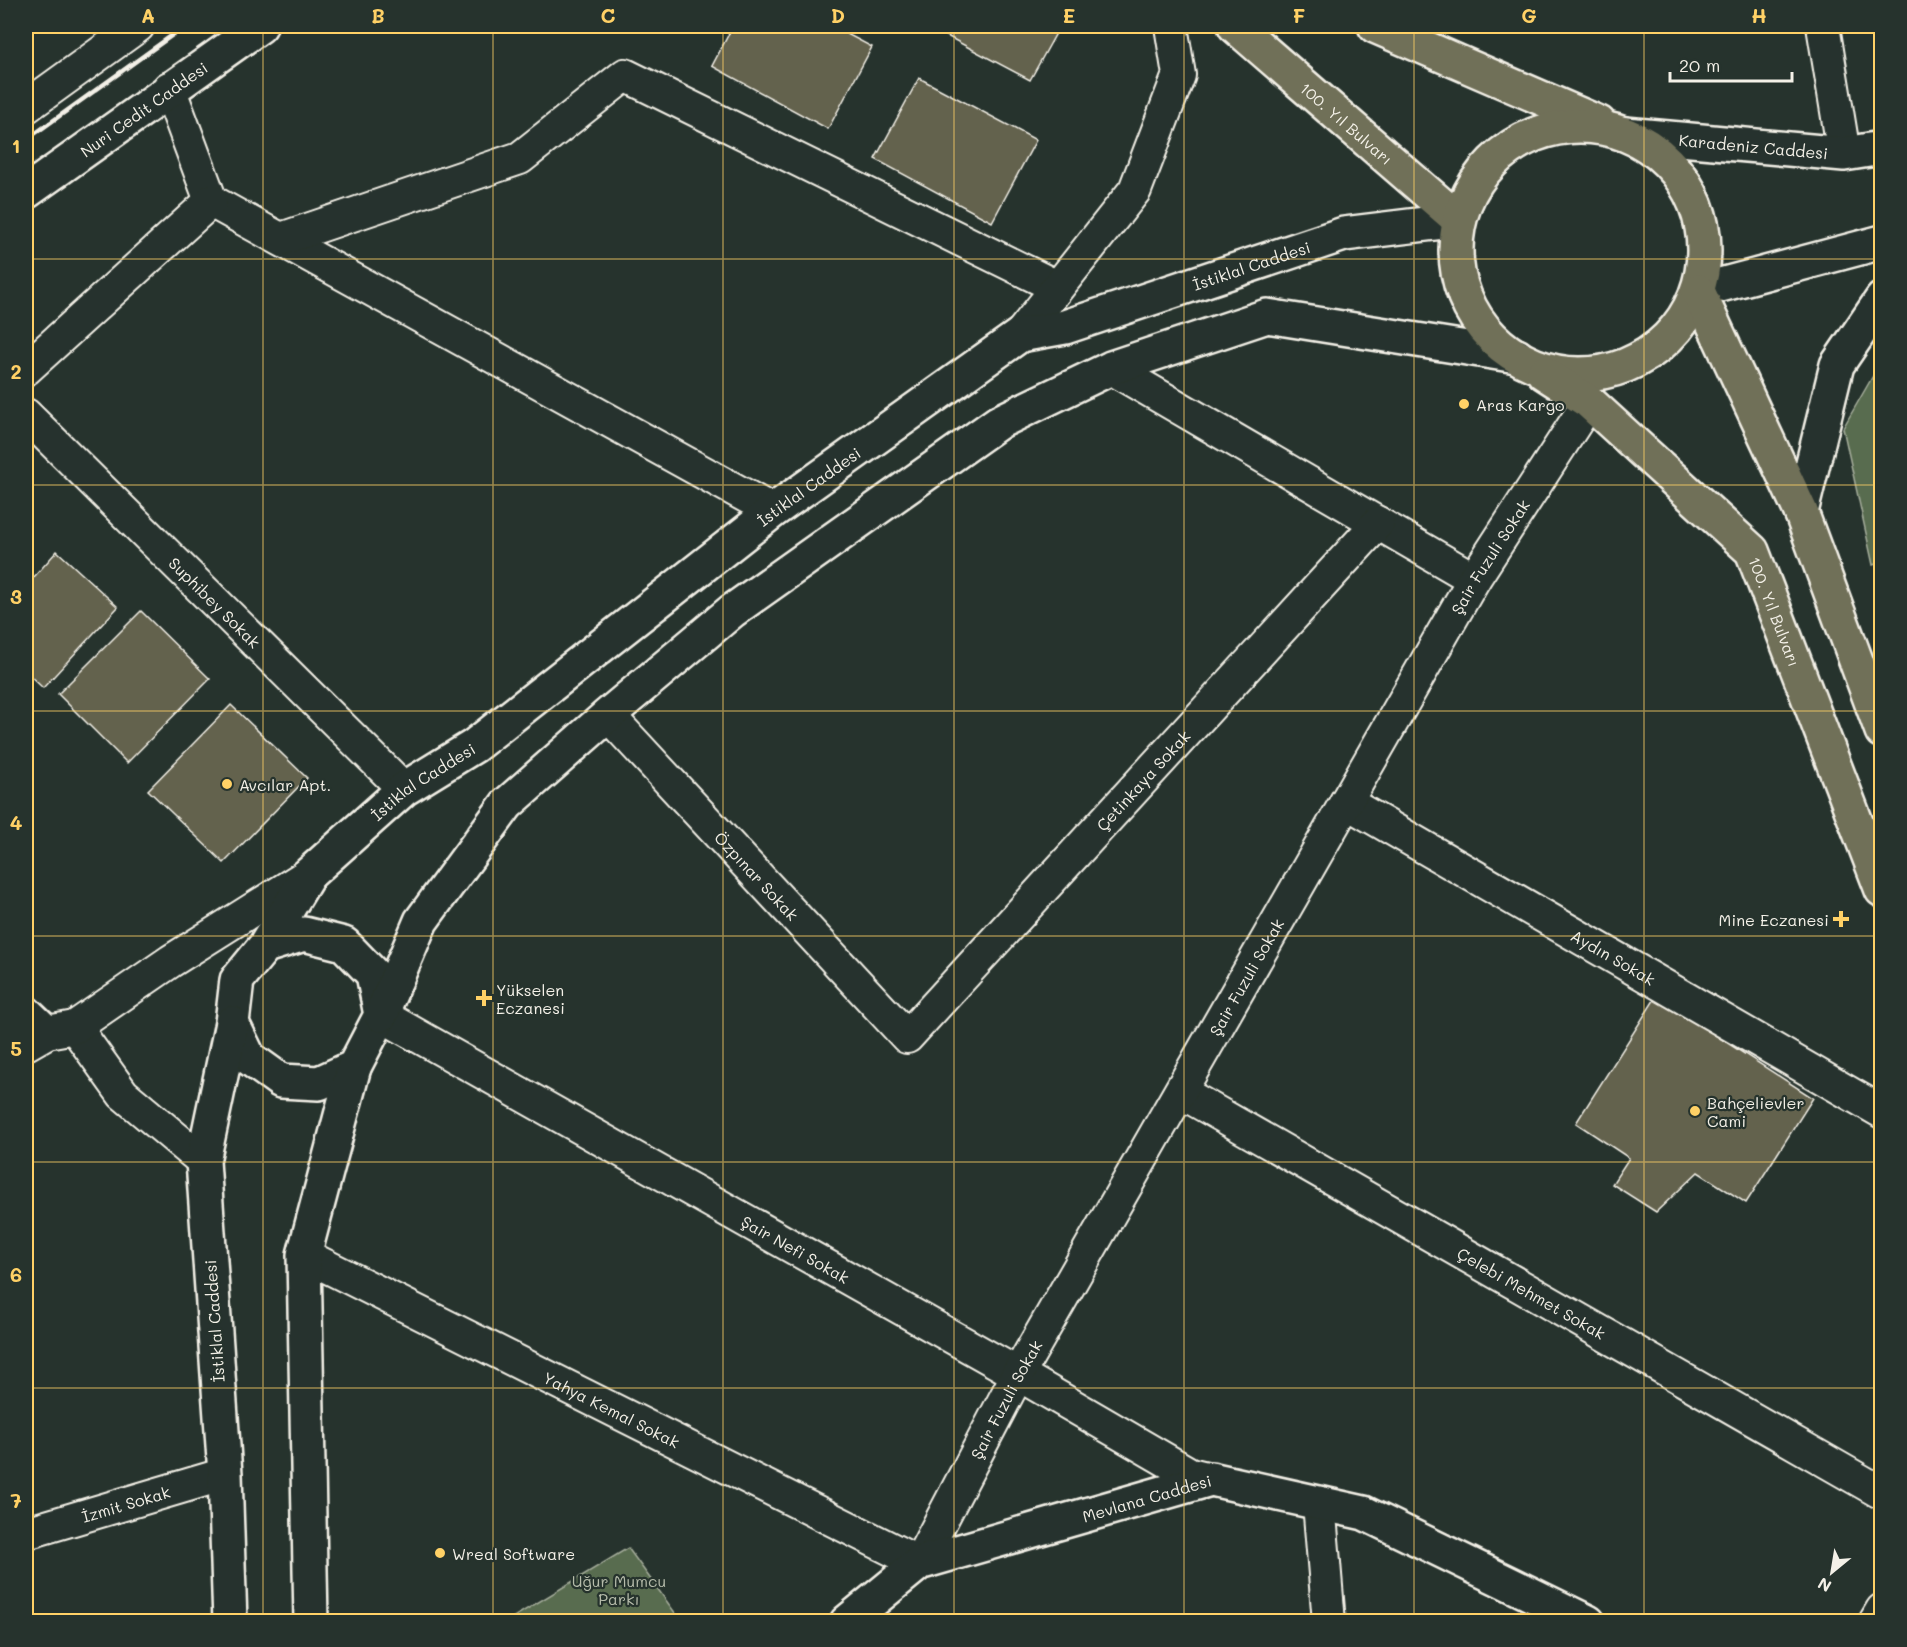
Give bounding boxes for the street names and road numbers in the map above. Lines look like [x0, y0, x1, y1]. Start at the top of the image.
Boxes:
street label: Nuri Cedit Caddesi [76, 56, 211, 161]
street label: 100. Yıl Bulvarı [1296, 77, 1397, 169]
street label: Karadeniz Caddesi [1678, 128, 1829, 163]
street label: İstiklal Caddesi [1190, 236, 1313, 294]
street label: İstiklal Caddesi [752, 442, 864, 530]
street label: Şair Fuzuli Sokak [1446, 495, 1534, 618]
street label: Suphibey Sokak [165, 552, 265, 652]
street label: 100. Yıl Bulvarı [1745, 554, 1806, 669]
street label: Çetinkaya Sokak [1091, 725, 1194, 835]
street label: İstiklal Caddesi [366, 738, 479, 825]
street label: Özpınar Sokak [711, 827, 803, 924]
street label: Şair Fuzuli Sokak [1204, 914, 1288, 1039]
street label: Aydın Sokak [1567, 924, 1659, 989]
street label: Şair Nefi Sokak [738, 1210, 853, 1287]
street label: Çelebi Mehmet Sokak [1454, 1242, 1610, 1343]
street label: İstiklal Caddesi [199, 1259, 229, 1383]
street label: Şair Fuzuli Sokak [965, 1336, 1046, 1462]
street label: Yahya Kemal Sokak [540, 1366, 683, 1452]
street label: Mevlana Caddesi [1080, 1469, 1214, 1526]
street label: İzmit Sokak [79, 1480, 172, 1526]

